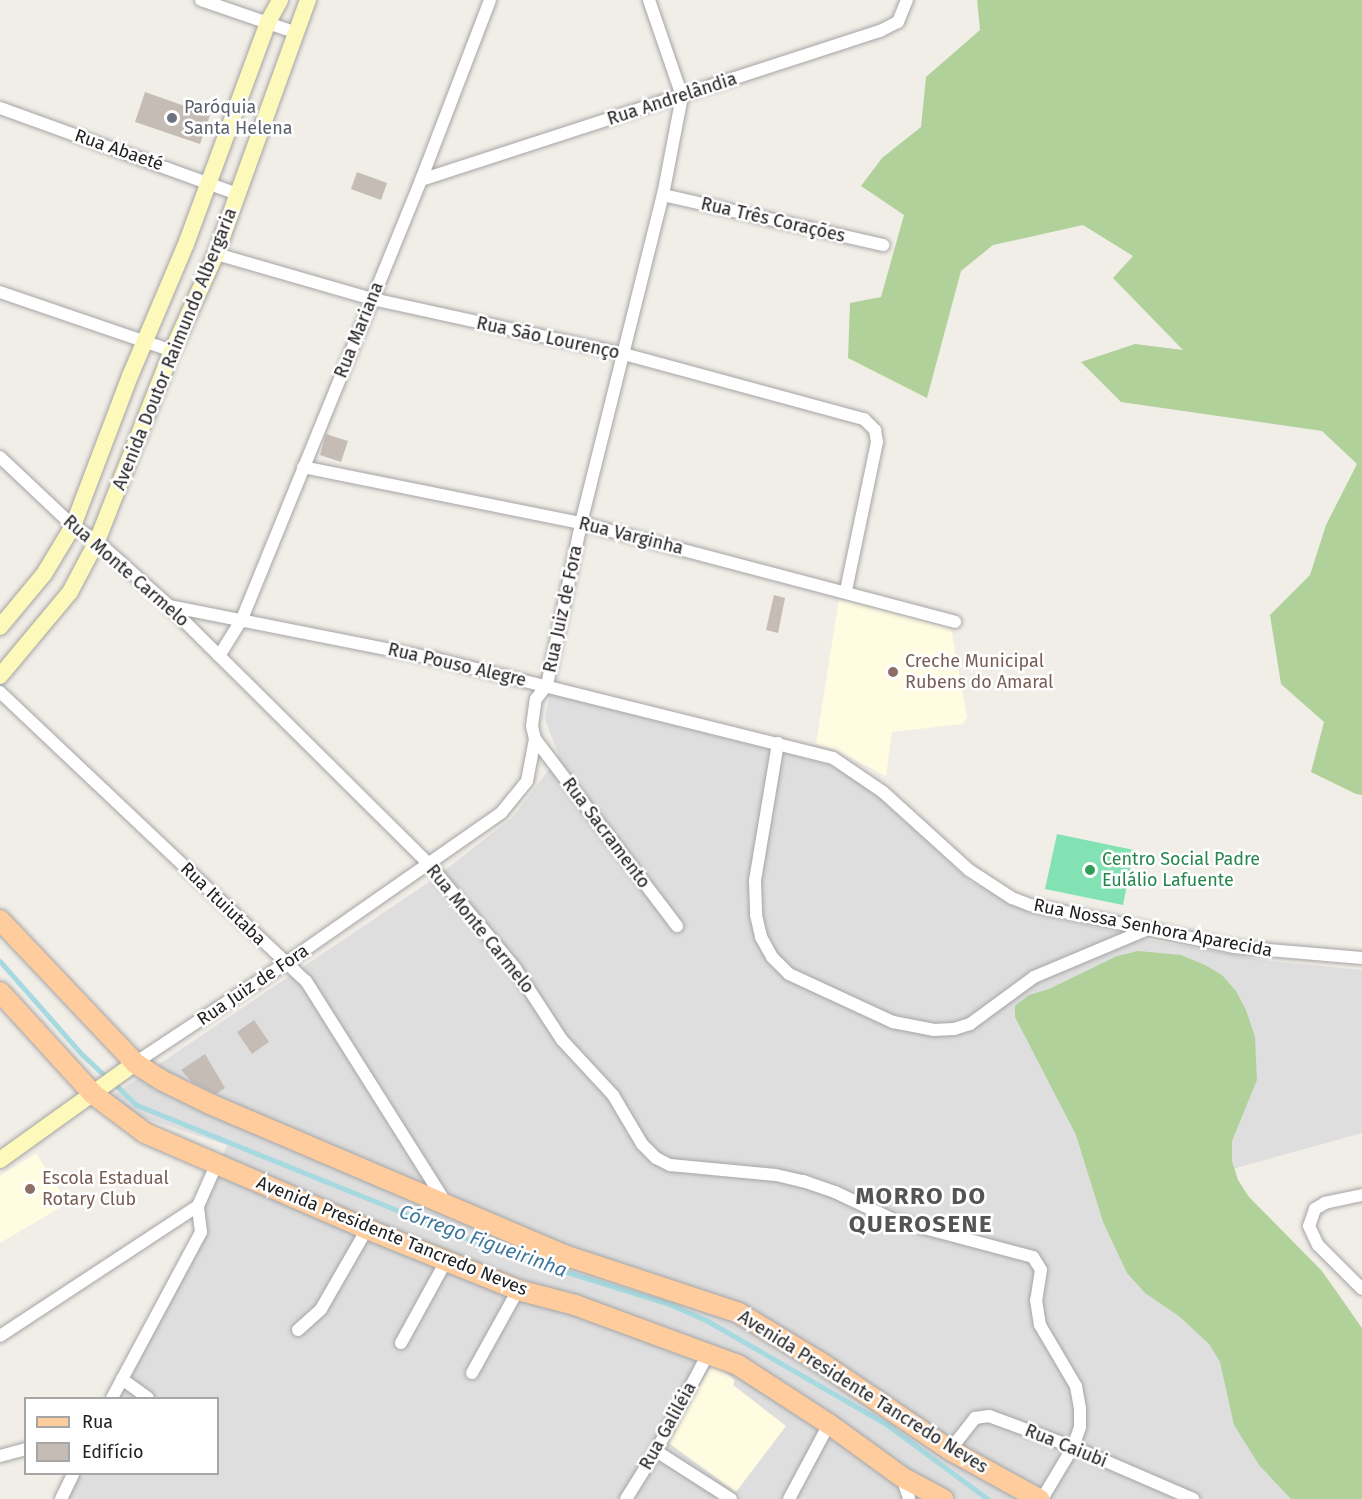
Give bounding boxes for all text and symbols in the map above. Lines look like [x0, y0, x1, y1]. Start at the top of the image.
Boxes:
street label: Rua Andrelândia [605, 68, 739, 130]
place label: Paróquia Santa Helena [184, 97, 292, 140]
marker: Paróquia Santa Helena [165, 111, 179, 125]
street label: Rua Abaeté [72, 125, 166, 175]
street label: Rua Três Corações [699, 193, 847, 247]
street label: Avenida Doutor Raimundo Albergaria [108, 205, 242, 493]
street label: Rua Mariana [330, 279, 388, 381]
street label: Rua São Lourenço [474, 312, 622, 364]
street label: Rua Monte Carmelo [59, 511, 193, 631]
street label: Rua Varginha [576, 513, 686, 559]
street label: Rua Juiz de Fora [539, 543, 587, 675]
street label: Rua Pouso Alegre [386, 639, 528, 691]
place label: Creche Municipal Rubens do Amaral [905, 651, 1053, 694]
marker: Creche Municipal Rubens do Amaral [886, 665, 900, 679]
street label: Rua Sacramento [557, 773, 655, 893]
place label: Centro Social Padre Eulálio Lafuente [1102, 849, 1260, 892]
street label: Rua Ituiutaba [176, 858, 270, 950]
street label: Rua Monte Carmelo [421, 860, 539, 998]
marker: Centro Social Padre Eulálio Lafuente [1083, 863, 1097, 877]
street label: Rua Nossa Senhora Aparecida [1032, 894, 1274, 962]
street label: Rua Juiz de Fora [193, 940, 313, 1030]
place label: Escola Estadual Rotary Club [42, 1168, 169, 1210]
street label: Avenida Presidente Tancredo Neves [253, 1172, 531, 1300]
marker: Escola Estadual Rotary Club [23, 1182, 37, 1196]
district label: MORRO DO QUEROSENE [849, 1183, 993, 1239]
water label: Córrego Figueirinha [396, 1199, 570, 1283]
street label: Avenida Presidente Tancredo Neves [734, 1306, 992, 1478]
street label: Rua Galiléia [635, 1378, 701, 1474]
legend [24, 1397, 219, 1475]
text: Rua [82, 1411, 113, 1433]
street label: Rua Caiubi [1022, 1420, 1110, 1472]
text: Edifício [82, 1441, 144, 1463]

